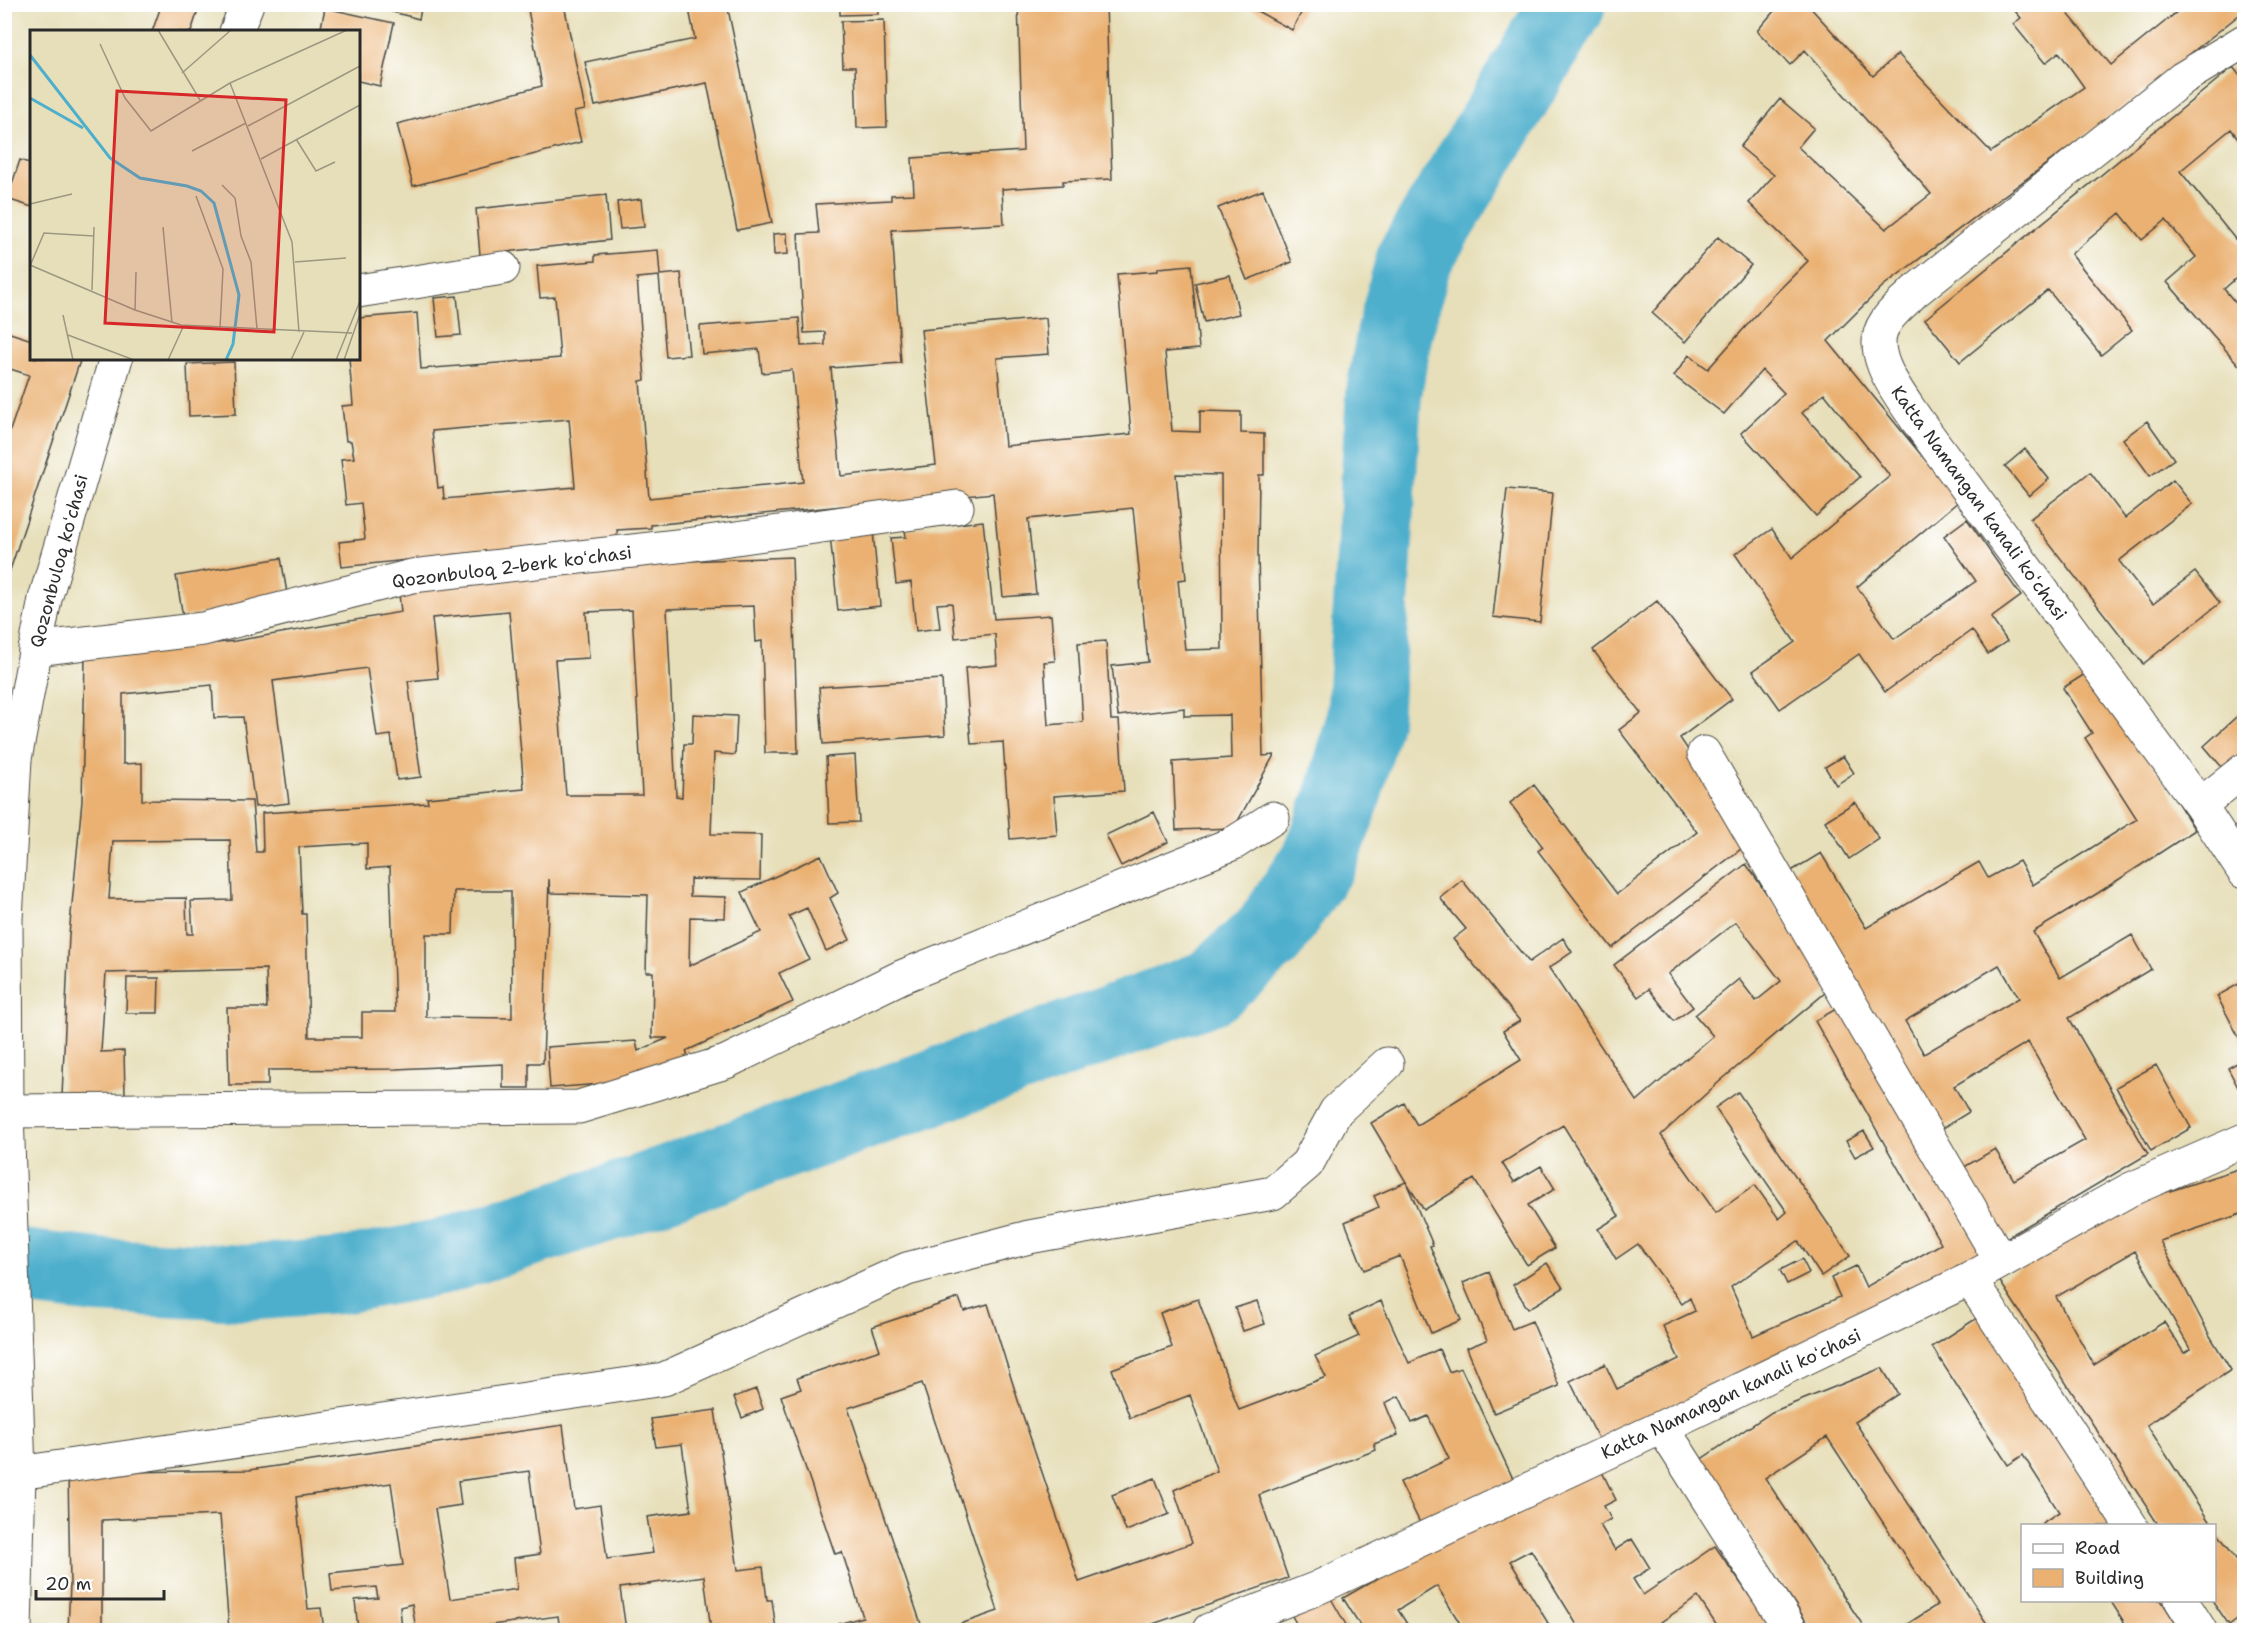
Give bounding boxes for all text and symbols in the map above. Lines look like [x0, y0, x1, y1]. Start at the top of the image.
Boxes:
inset map [30, 30, 360, 360]
street label: Katta Namangan kanali koʻchasi [1886, 381, 2072, 625]
street label: Qozonbuloq koʻchasi [24, 472, 94, 650]
street label: Qozonbuloq 2-berk koʻchasi [391, 540, 633, 594]
street label: Katta Namangan kanali koʻchasi [1597, 1323, 1865, 1465]
legend [2021, 1524, 2216, 1602]
text: Road [2075, 1536, 2120, 1560]
scale bar [36, 1563, 164, 1601]
text: Building [2075, 1566, 2144, 1590]
text: 20 m [45, 1572, 91, 1596]

